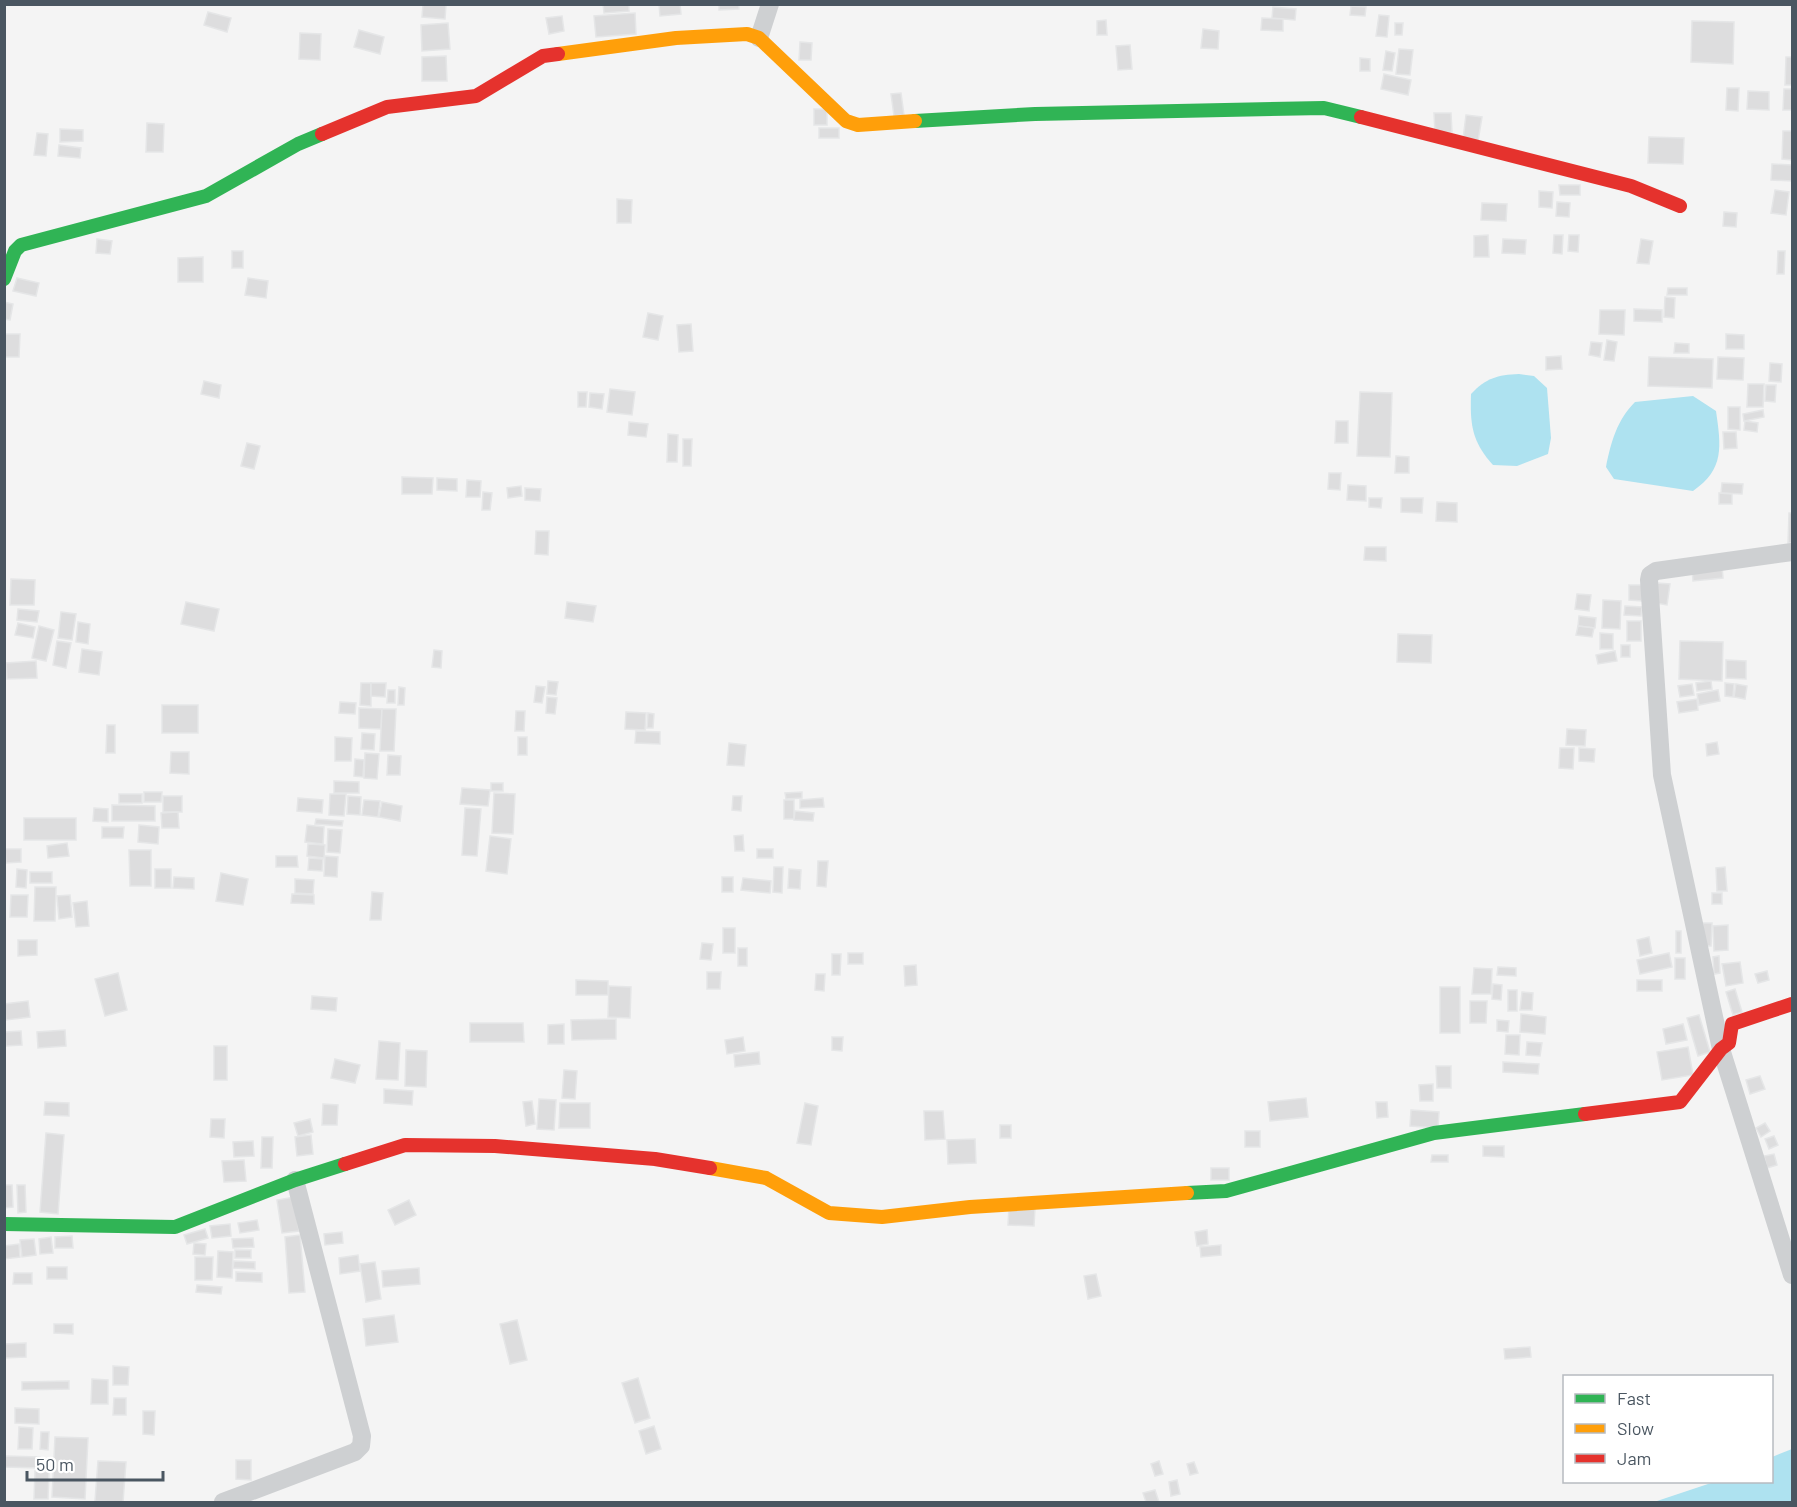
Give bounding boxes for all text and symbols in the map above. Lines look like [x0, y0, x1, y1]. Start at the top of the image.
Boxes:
legend [1563, 1375, 1773, 1483]
text: Fast [1617, 1387, 1651, 1409]
text: Slow [1617, 1417, 1654, 1439]
scale bar [27, 1444, 164, 1482]
text: Jam [1617, 1447, 1651, 1469]
text: 50 m [36, 1453, 74, 1475]

